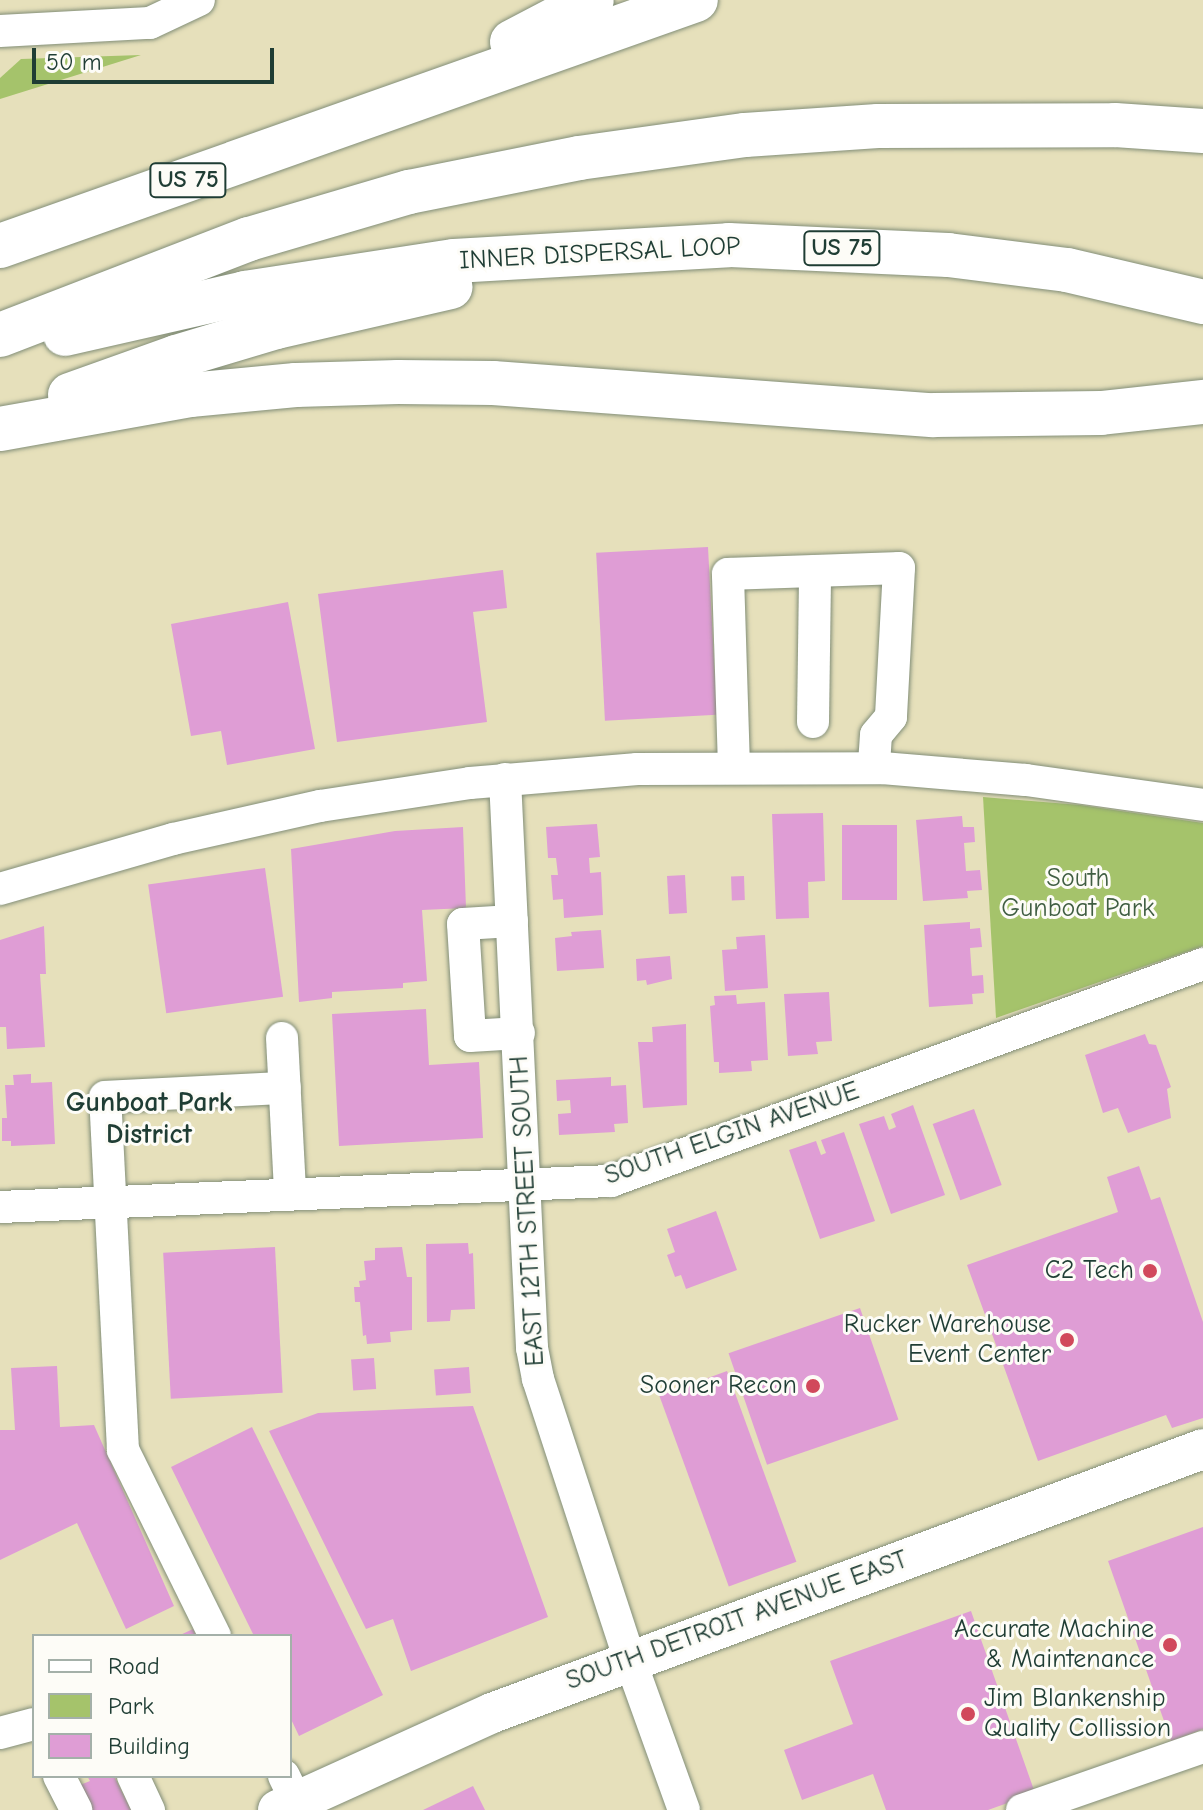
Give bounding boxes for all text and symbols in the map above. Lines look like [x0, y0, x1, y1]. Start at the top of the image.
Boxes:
scale bar [36, 32, 278, 82]
text: 50 m [46, 48, 102, 76]
road number: US 75 [148, 160, 228, 200]
road number: US 75 [802, 228, 882, 268]
street label: INNER DISPERSAL LOOP [459, 231, 741, 277]
park label: South Gunboat Park [1001, 863, 1155, 924]
street label: EAST 12TH STREET SOUTH [504, 1055, 552, 1367]
street label: SOUTH ELGIN AVENUE [601, 1076, 863, 1192]
district label: Gunboat Park District [66, 1085, 232, 1151]
place label: C2 Tech [1045, 1255, 1134, 1287]
marker: C2 Tech [1141, 1262, 1159, 1280]
place label: Rucker Warehouse Event Center [844, 1309, 1051, 1370]
marker: Rucker Warehouse Event Center [1058, 1331, 1076, 1349]
place label: Sooner Recon [640, 1370, 797, 1402]
marker: Sooner Recon [804, 1377, 822, 1395]
street label: SOUTH DETROIT AVENUE EAST [562, 1545, 912, 1697]
place label: Accurate Machine & Maintenance [954, 1614, 1154, 1676]
legend [32, 1634, 292, 1778]
marker: Accurate Machine & Maintenance [1161, 1636, 1179, 1654]
text: Road [108, 1652, 160, 1680]
place label: Jim Blankenship Quality Collission [984, 1683, 1171, 1744]
text: Park [108, 1692, 154, 1720]
marker: Jim Blankenship Quality Collission [959, 1705, 977, 1723]
text: Building [108, 1732, 190, 1760]

